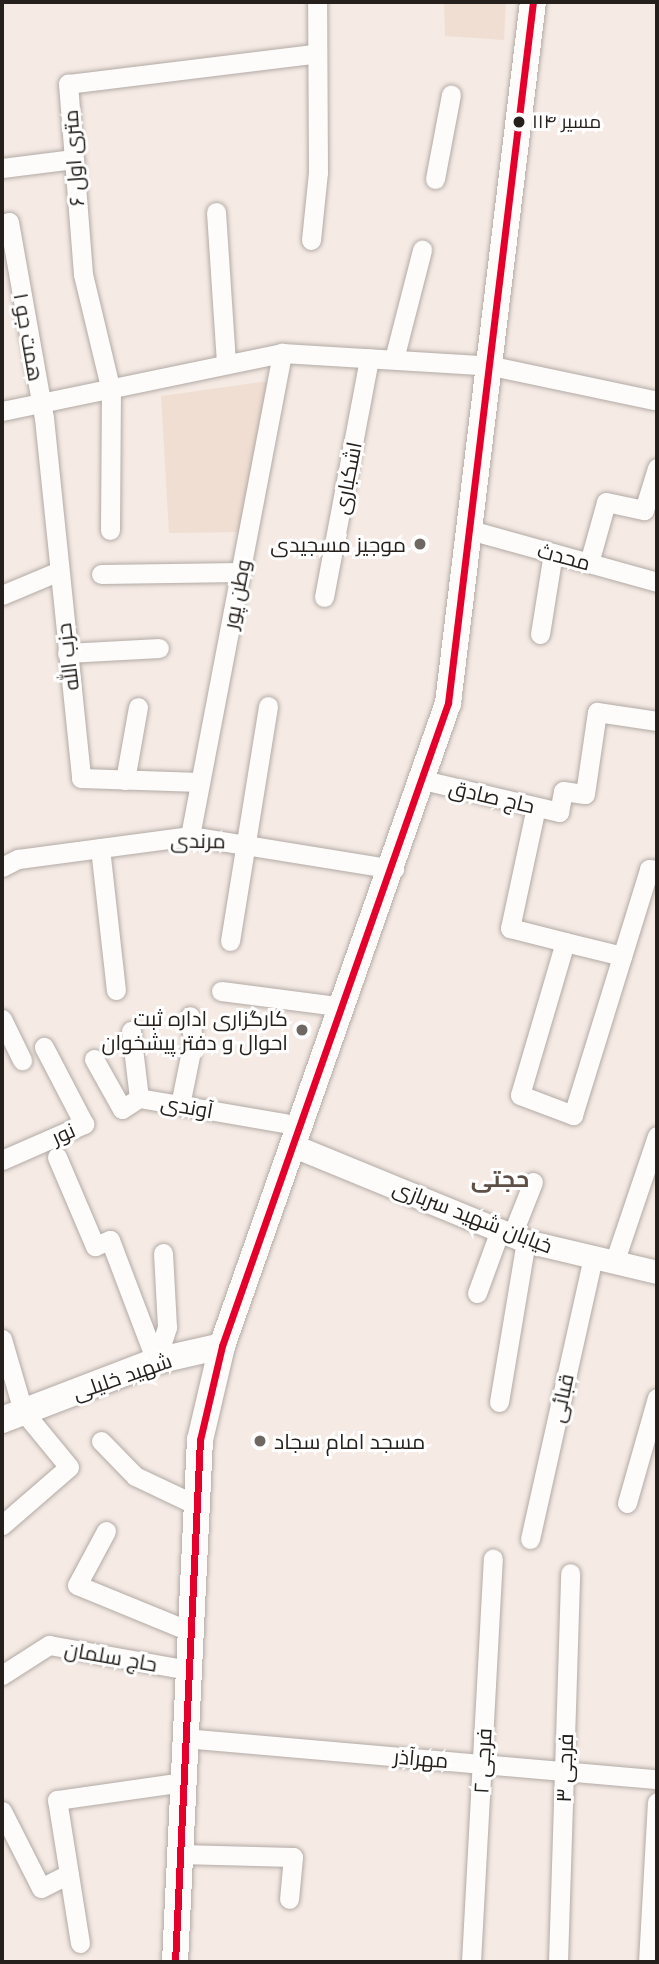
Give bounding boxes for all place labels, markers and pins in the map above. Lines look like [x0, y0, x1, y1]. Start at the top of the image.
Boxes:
place label: مسیر ۱۱۴ [532, 111, 601, 133]
marker: مسیر ۱۱۴ [512, 115, 526, 129]
place label: موجیز مسجیدی [270, 531, 406, 557]
marker: موجیز مسجیدی [412, 536, 428, 552]
place label: کارگزاری اداره ثبت احوال و دفتر پیشخوان [101, 1005, 288, 1055]
marker: کارگزاری اداره ثبت احوال و دفتر پیشخوان [294, 1022, 310, 1038]
place label: مسجد امام سجاد [274, 1428, 425, 1454]
marker: مسجد امام سجاد [252, 1433, 268, 1449]

